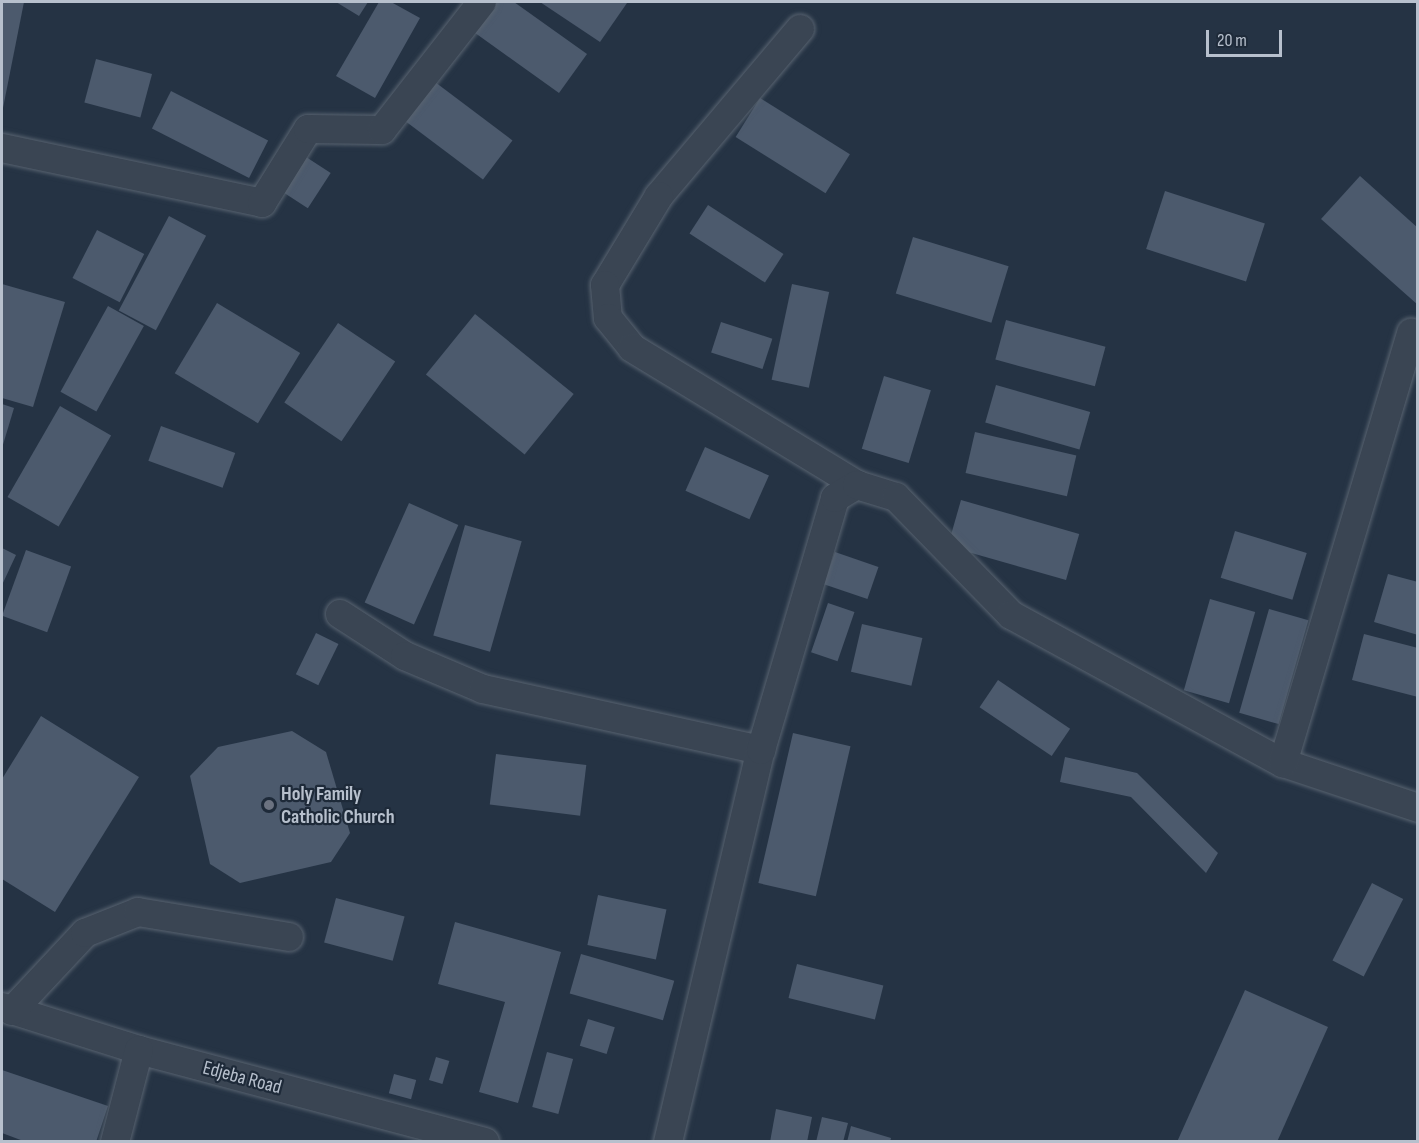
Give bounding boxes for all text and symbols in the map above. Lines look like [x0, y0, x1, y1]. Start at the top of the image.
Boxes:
scale bar [1209, 18, 1286, 56]
text: 20 m [1217, 30, 1247, 51]
place label: Holy Family Catholic Church [281, 782, 395, 829]
marker: Holy Family Catholic Church [262, 798, 276, 812]
street label: Edjeba Road [200, 1056, 284, 1100]

